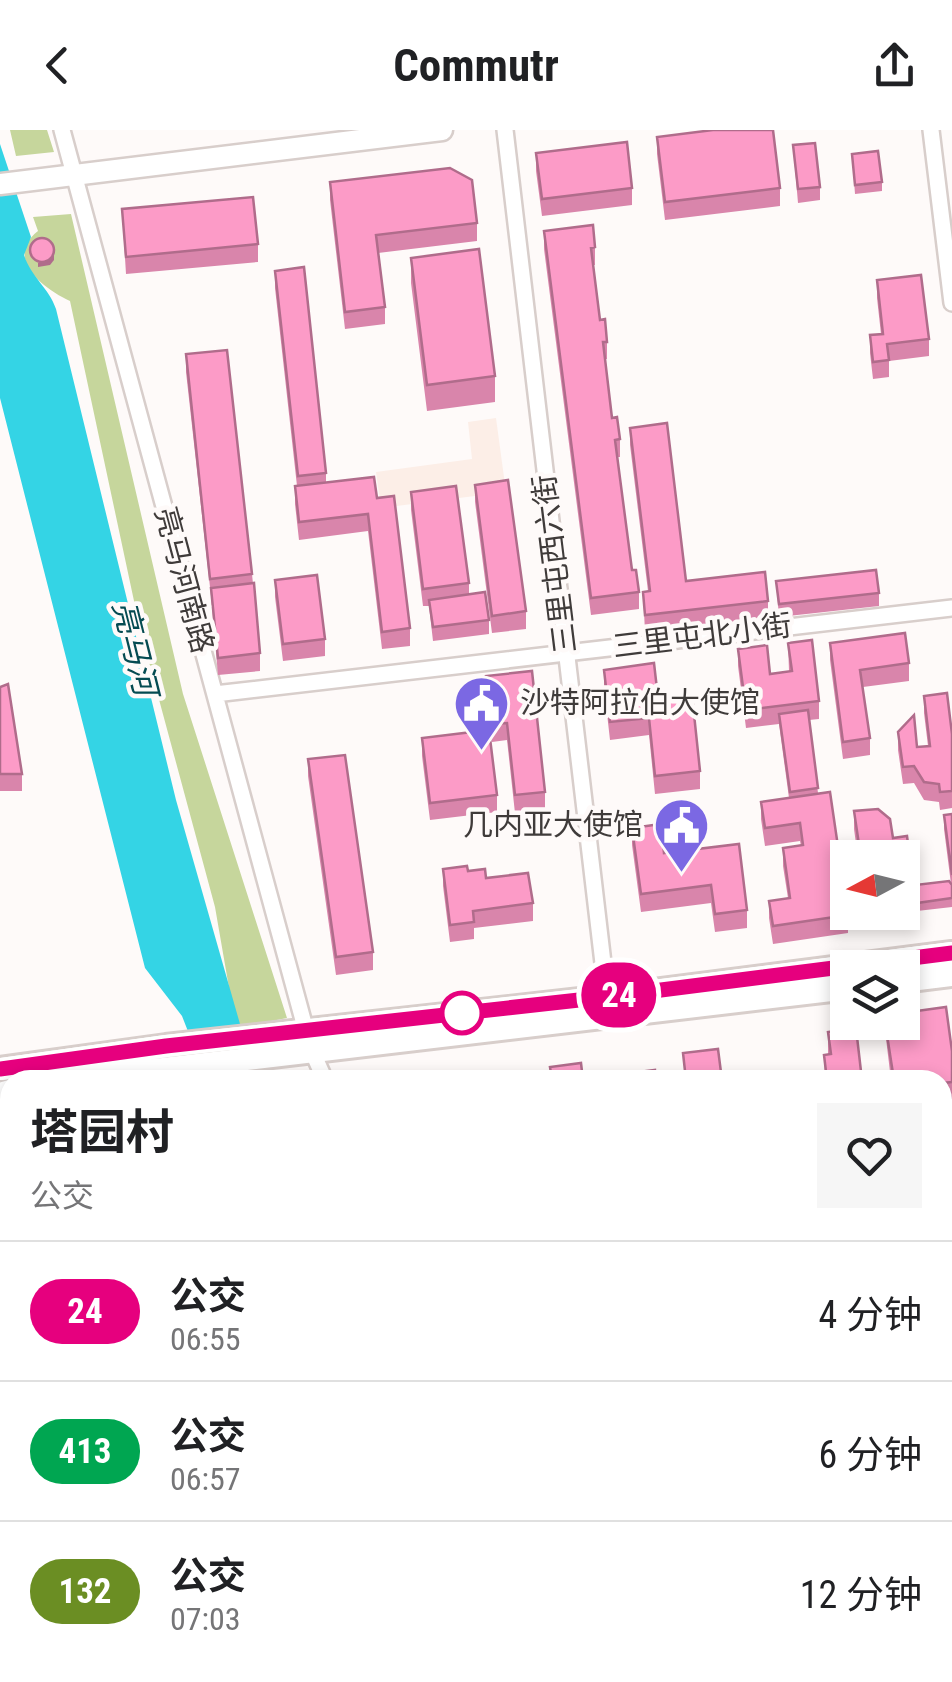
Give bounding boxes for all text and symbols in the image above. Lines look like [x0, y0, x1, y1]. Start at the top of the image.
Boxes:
icon: back [30, 38, 85, 93]
icon: share [867, 38, 922, 93]
text: Commutr [393, 39, 559, 92]
street label: 三里屯西六街 [526, 473, 583, 656]
street label: 亮马河南路 [148, 503, 221, 657]
water label: 亮马河 [105, 597, 166, 705]
street label: 三里屯北小街 [610, 607, 793, 664]
public building icon: 沙特阿拉伯大使馆 [451, 673, 511, 752]
place label: 沙特阿拉伯大使馆 [520, 685, 760, 720]
public building icon: 几内亚大使馆 [652, 795, 712, 874]
place label: 几内亚大使馆 [463, 807, 643, 842]
north arrow [830, 840, 920, 930]
map controls [830, 840, 920, 1040]
button: layers [830, 950, 920, 1040]
line badge: 24 [574, 962, 664, 1028]
text: 24 [601, 975, 637, 1016]
unlabelled marker [441, 992, 483, 1034]
button: heart [817, 1103, 922, 1208]
text: 塔园村 [30, 1104, 174, 1161]
text: 公交 [30, 1177, 94, 1215]
text: 公交 [170, 1274, 246, 1318]
text: 24 [67, 1291, 103, 1332]
text: 4 分钟 [819, 1293, 922, 1337]
text: 06:55 [170, 1320, 241, 1358]
text: 公交 [170, 1414, 246, 1458]
text: 413 [58, 1431, 112, 1472]
text: 6 分钟 [819, 1433, 922, 1477]
text: 06:57 [170, 1460, 241, 1498]
text: 公交 [170, 1554, 246, 1598]
text: 132 [58, 1571, 112, 1612]
text: 12 分钟 [800, 1573, 922, 1617]
text: 07:03 [170, 1600, 241, 1638]

